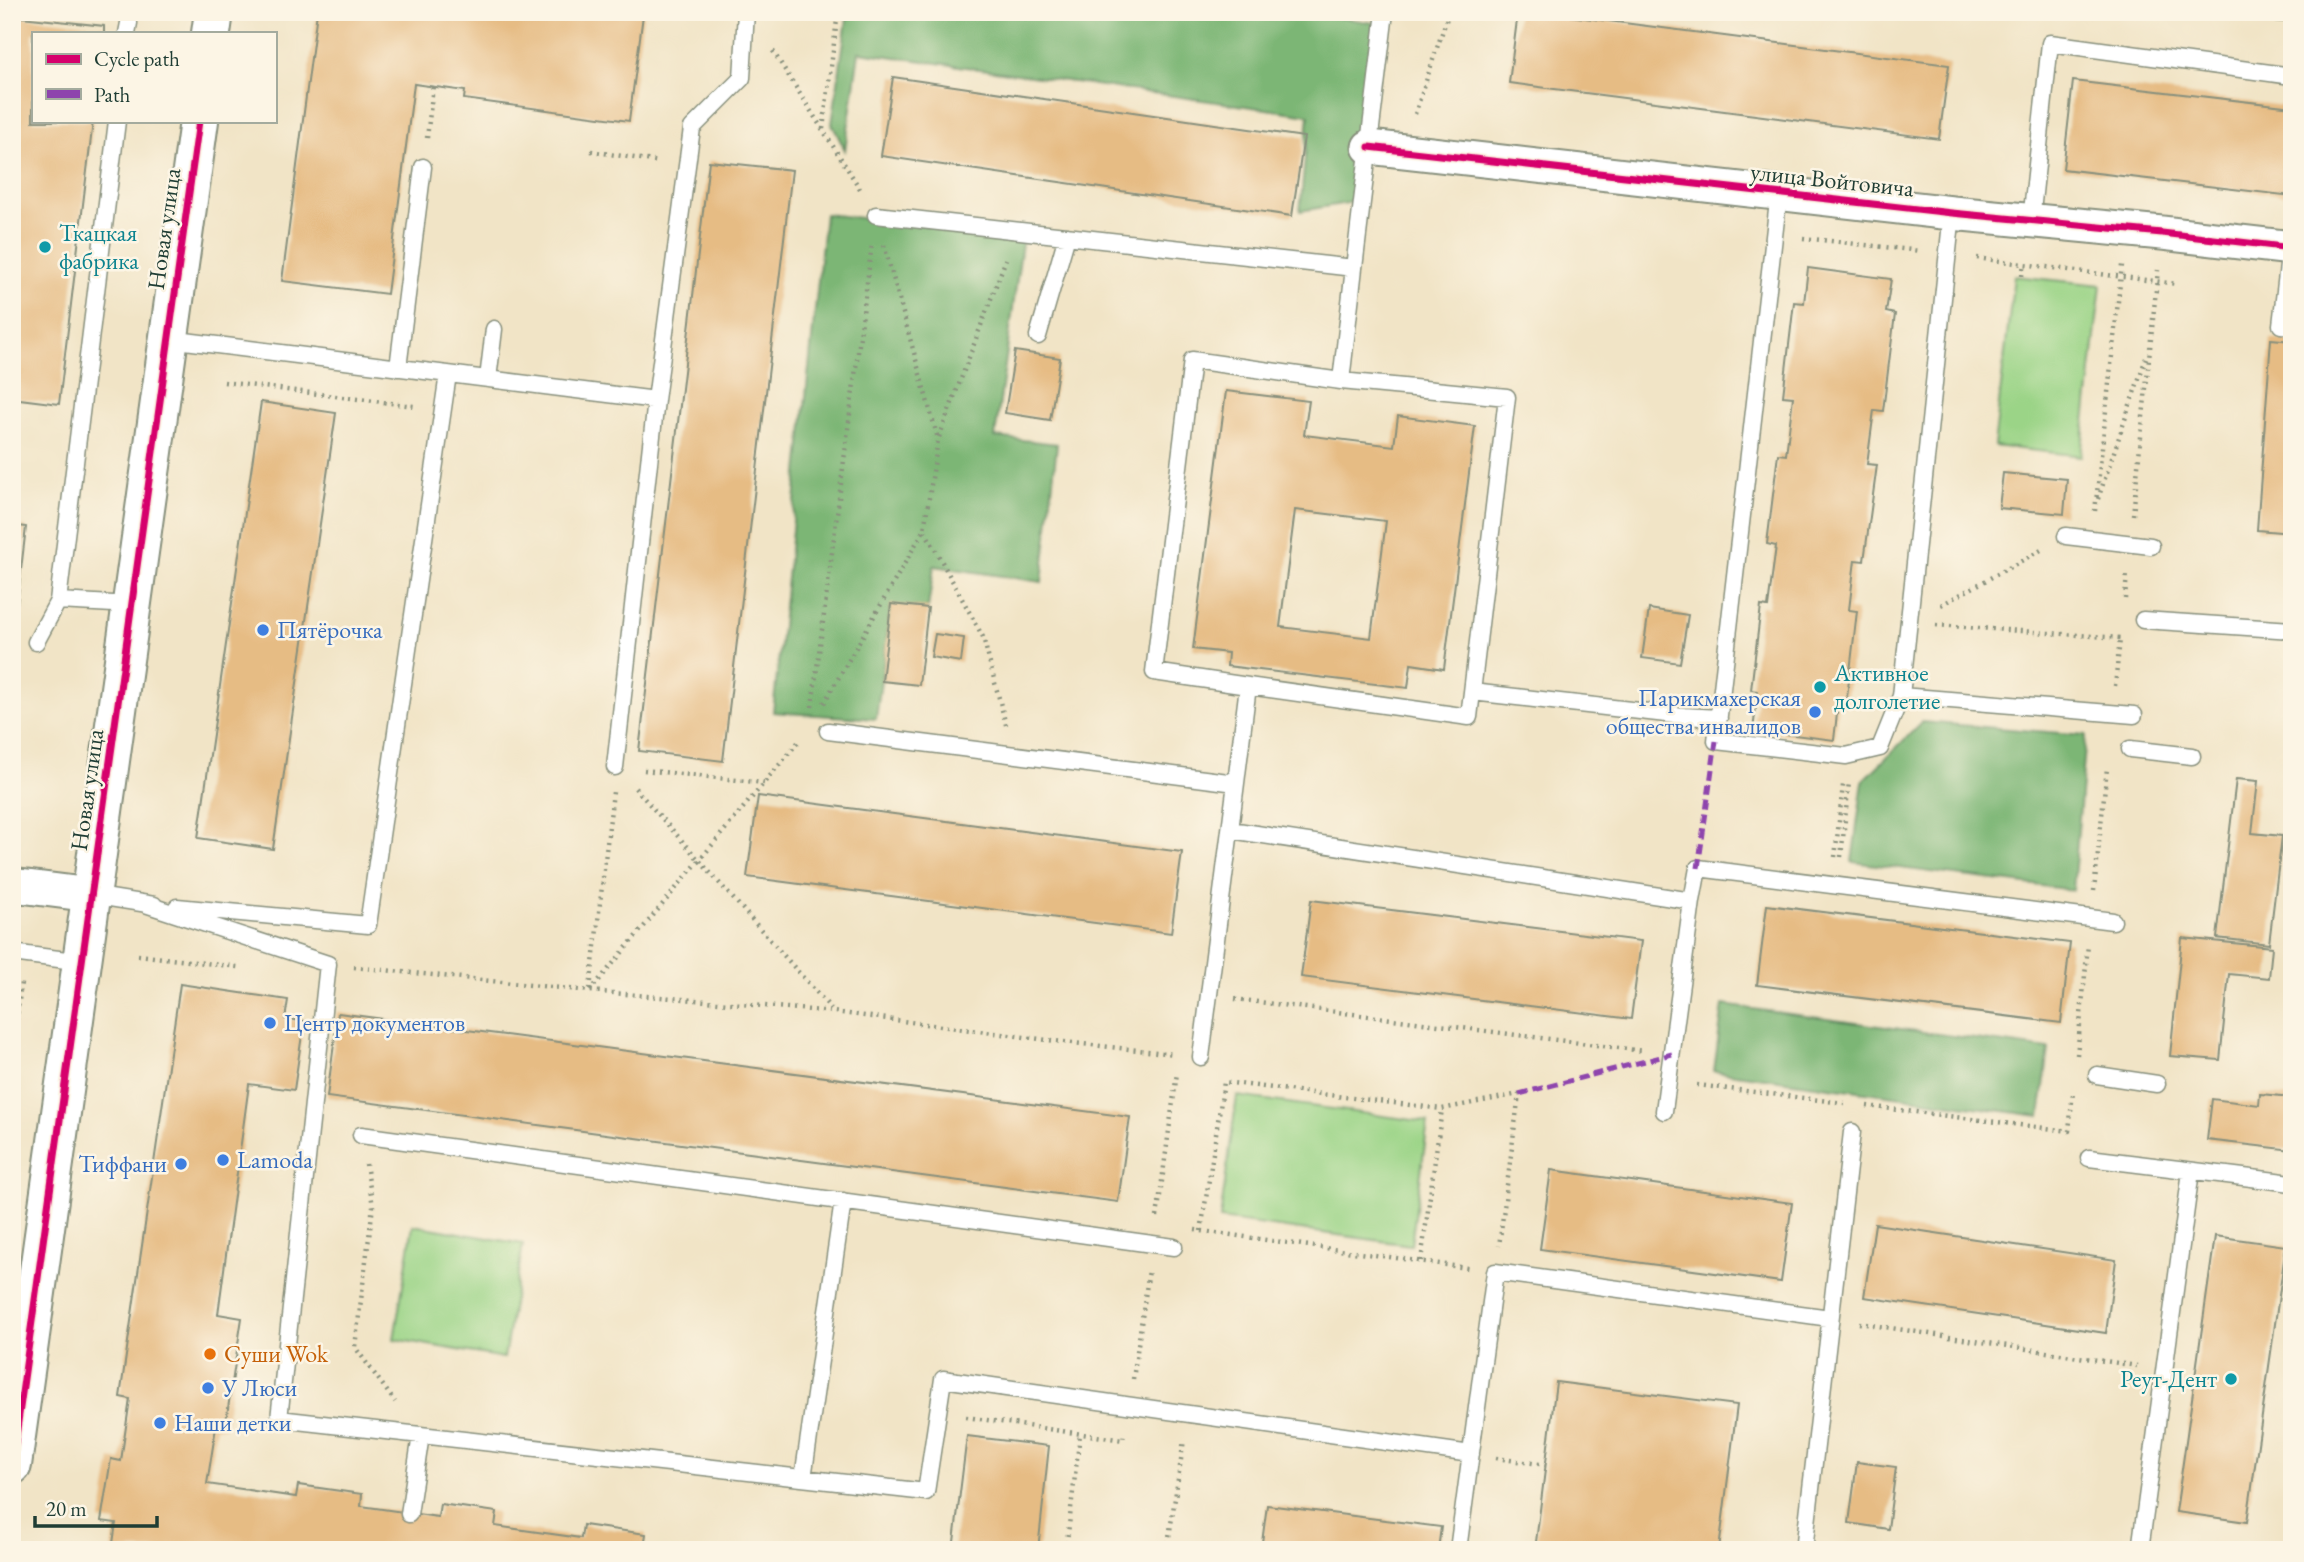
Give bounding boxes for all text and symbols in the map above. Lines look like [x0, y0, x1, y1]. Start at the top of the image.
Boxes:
legend [32, 32, 276, 122]
text: Cycle path [94, 45, 180, 72]
text: Path [94, 81, 131, 108]
street label: улица Войтовича [1749, 155, 1916, 204]
street label: Новая улица [140, 166, 187, 292]
place label: Ткацкая фабрика [59, 217, 139, 276]
marker: Ткацкая фабрика [37, 239, 53, 255]
place label: Пятёрочка [277, 614, 383, 645]
marker: Пятёрочка [255, 622, 271, 638]
place label: Активное долголетие [1833, 657, 1940, 716]
marker: Активное долголетие [1812, 679, 1828, 695]
place label: Парикмахерская общества инвалидов [1606, 682, 1801, 741]
marker: Парикмахерская общества инвалидов [1807, 704, 1823, 720]
street label: Новая улица [63, 727, 110, 853]
place label: Центр документов [284, 1007, 465, 1038]
marker: Центр документов [262, 1015, 278, 1031]
place label: Lamoda [237, 1144, 313, 1175]
place label: Тиффани [78, 1148, 167, 1179]
marker: Lamoda [215, 1152, 231, 1168]
marker: Тиффани [173, 1156, 189, 1172]
place label: Суши Wok [224, 1338, 329, 1369]
marker: Суши Wok [202, 1346, 218, 1362]
place label: Реут-Дент [2120, 1363, 2217, 1394]
marker: Реут-Дент [2223, 1371, 2239, 1387]
place label: У Люси [221, 1372, 297, 1403]
marker: У Люси [200, 1380, 216, 1396]
place label: Наши детки [174, 1407, 292, 1438]
marker: Наши детки [152, 1415, 168, 1431]
scale bar [35, 1485, 158, 1529]
text: 20 m [46, 1495, 87, 1522]

